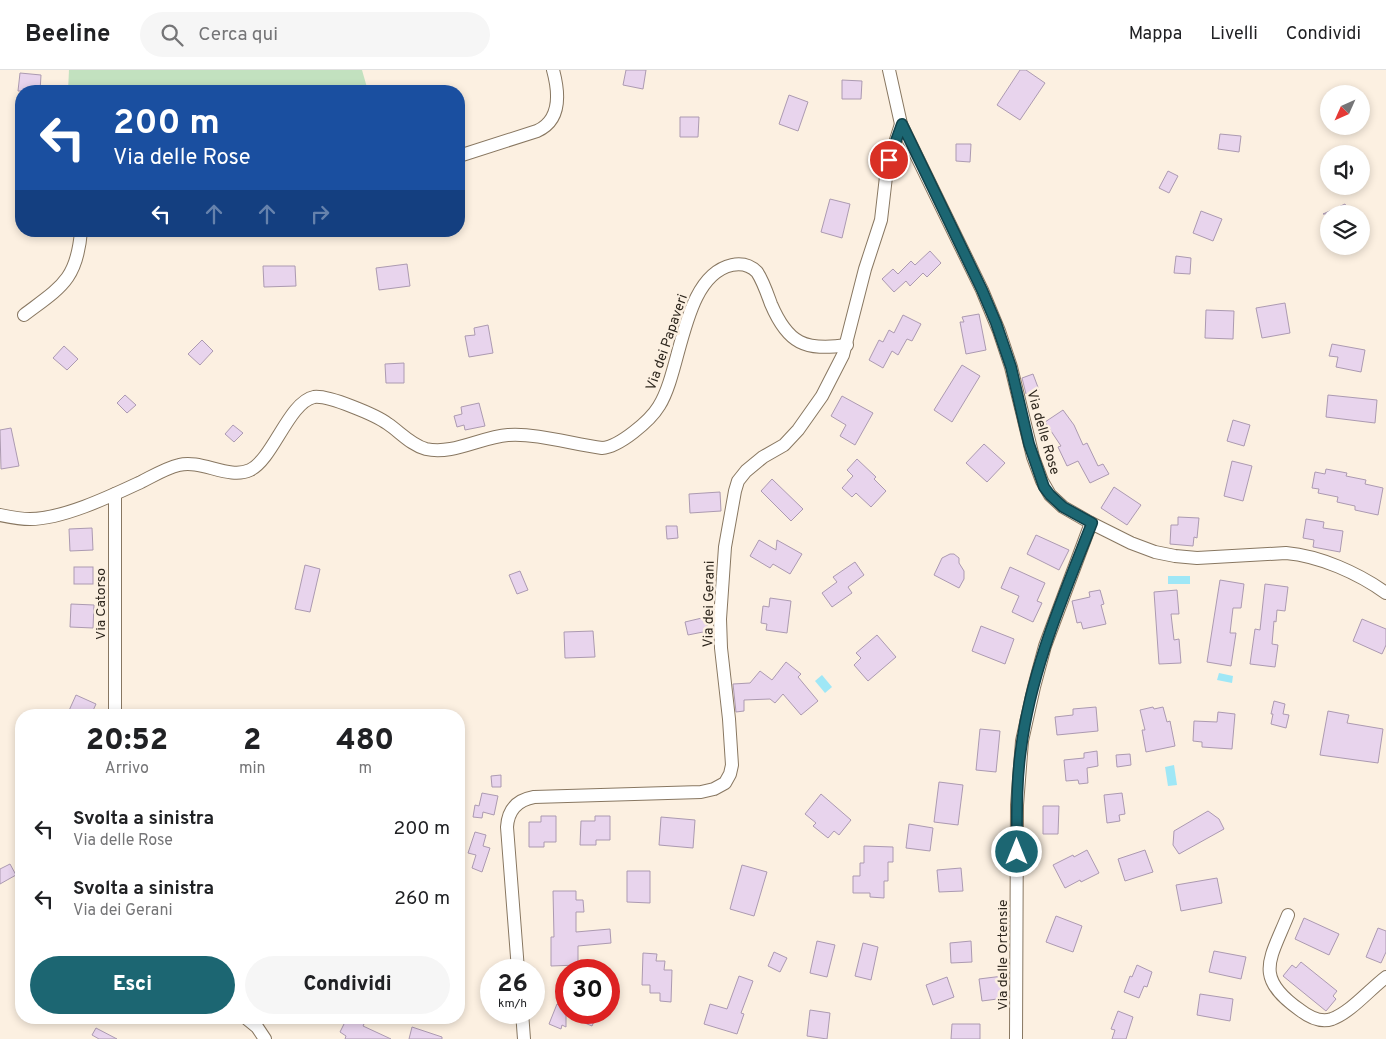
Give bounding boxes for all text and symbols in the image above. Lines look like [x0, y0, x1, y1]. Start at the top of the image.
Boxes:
search box [140, 12, 490, 57]
text: Beeline [25, 20, 110, 50]
icon: search [158, 21, 186, 49]
text: Cerca qui [198, 23, 278, 47]
text: Mappa [1129, 23, 1182, 46]
text: Livelli [1210, 23, 1258, 46]
text: Condividi [1286, 23, 1361, 46]
north arrow [1320, 85, 1370, 135]
map controls [1320, 85, 1370, 255]
text: 200 m [113, 102, 220, 146]
icon: left [30, 105, 95, 170]
pin [868, 139, 910, 181]
text: Via delle Rose [113, 145, 250, 172]
button: sound [1320, 145, 1370, 195]
icon: arrive [875, 146, 903, 174]
icon: left [147, 200, 175, 228]
icon: ahead [200, 200, 228, 228]
icon: ahead [253, 200, 281, 228]
icon: right [306, 200, 334, 228]
button: layers [1320, 205, 1370, 255]
street label: Via dei Papaveri [643, 292, 692, 393]
street label: Via delle Rose [1022, 388, 1063, 477]
street label: Via dei Gerani [700, 560, 719, 648]
street label: Via Catorso [93, 568, 110, 640]
text: 20:52 [86, 723, 168, 760]
text: 2 [243, 723, 261, 760]
text: 480 [336, 723, 394, 760]
text: Arrivo [105, 759, 149, 779]
text: min [239, 759, 266, 779]
text: m [358, 759, 372, 779]
text: Svolta a sinistra [73, 807, 214, 831]
icon: left [30, 815, 58, 843]
text: 200 m [394, 817, 450, 841]
position arrow [990, 825, 1042, 877]
text: Via delle Rose [73, 831, 173, 851]
text: Svolta a sinistra [73, 877, 214, 901]
icon: left [30, 885, 58, 913]
text: 260 m [394, 887, 450, 911]
street label: Via delle Ortensie [995, 899, 1012, 1011]
text: Via dei Gerani [73, 901, 172, 921]
button: Esci [30, 956, 235, 1014]
button: Condividi [245, 956, 450, 1014]
speed limit sign: 30 [555, 959, 620, 1024]
text: 26 [497, 969, 528, 1001]
text: km/h [498, 996, 527, 1012]

